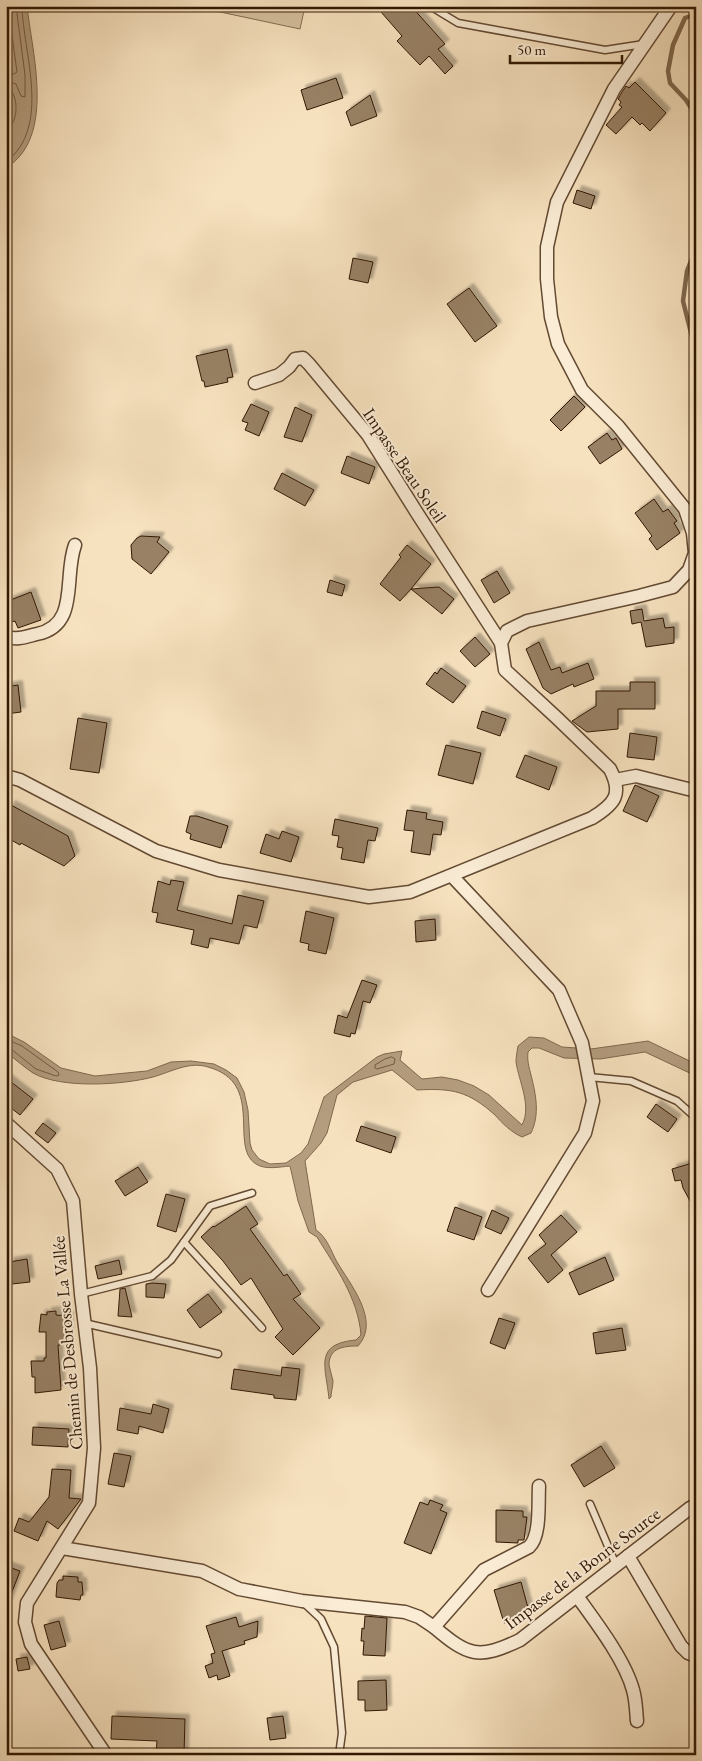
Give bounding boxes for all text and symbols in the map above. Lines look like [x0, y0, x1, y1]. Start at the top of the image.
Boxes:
scale bar [510, 32, 622, 64]
text: 50 m [517, 40, 546, 59]
street label: Impasse Beau Soleil [358, 403, 452, 527]
street label: Chemin de Desbrosse La Vallée [46, 1235, 88, 1451]
street label: Impasse de la Bonne Source [500, 1502, 664, 1634]

